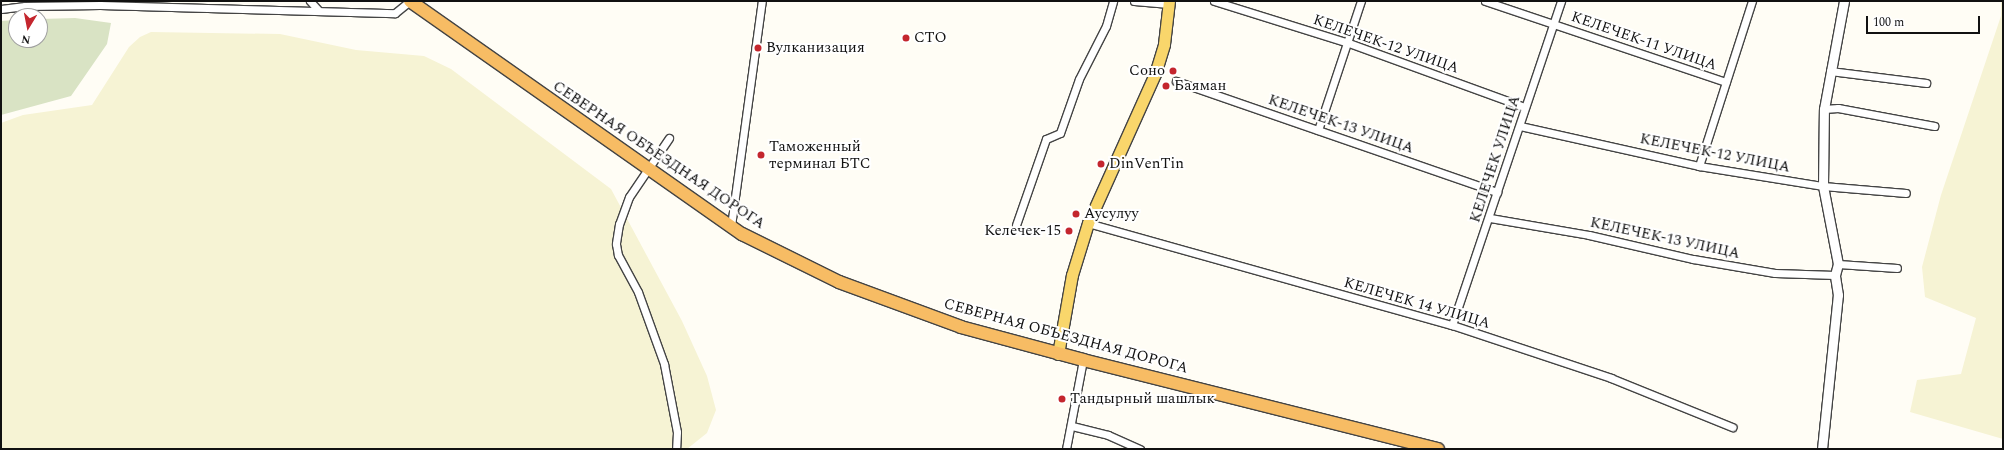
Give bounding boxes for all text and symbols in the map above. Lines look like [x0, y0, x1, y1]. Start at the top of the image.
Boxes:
north arrow [8, 8, 48, 48]
street label: КЕЛЕЧЕК-11 УЛИЦА [1569, 8, 1719, 74]
scale bar [1868, 8, 1982, 34]
street label: КЕЛЕЧЕК-12 УЛИЦА [1311, 11, 1461, 77]
text: 100 m [1873, 13, 1904, 32]
place label: СТО [914, 29, 947, 47]
text: N [20, 30, 32, 48]
marker: СТО [901, 33, 911, 43]
place label: Вулканизация [766, 39, 865, 57]
marker: Вулканизация [753, 43, 763, 53]
place label: Соно [1129, 62, 1165, 80]
marker: Соно [1168, 66, 1178, 76]
street label: СЕВЕРНАЯ ОБЪЕЗДНАЯ ДОРОГА [549, 77, 769, 233]
place label: Баяман [1174, 77, 1226, 95]
marker: Баяман [1161, 81, 1171, 91]
street label: КЕЛЕЧЕК-13 УЛИЦА [1266, 91, 1416, 157]
street label: КЕЛЕЧЕК УЛИЦА [1466, 93, 1524, 225]
street label: КЕЛЕЧЕК-12 УЛИЦА [1638, 130, 1792, 176]
place label: Таможенный терминал БТС [769, 137, 871, 172]
marker: Таможенный терминал БТС [756, 150, 766, 160]
place label: DinVenTin [1109, 155, 1184, 173]
marker: DinVenTin [1096, 159, 1106, 169]
place label: Аусулуу [1084, 205, 1139, 223]
marker: Аусулуу [1071, 209, 1081, 219]
street label: КЕЛЕЧЕК-13 УЛИЦА [1588, 213, 1742, 263]
place label: Келечек-15 [984, 222, 1061, 240]
marker: Келечек-15 [1064, 226, 1074, 236]
street label: КЕЛЕЧЕК 14 УЛИЦА [1342, 273, 1492, 333]
street label: СЕВЕРНАЯ ОБЪЕЗДНАЯ ДОРОГА [942, 295, 1190, 377]
place label: Тандырный шашлык [1070, 390, 1215, 408]
marker: Тандырный шашлык [1057, 394, 1067, 404]

